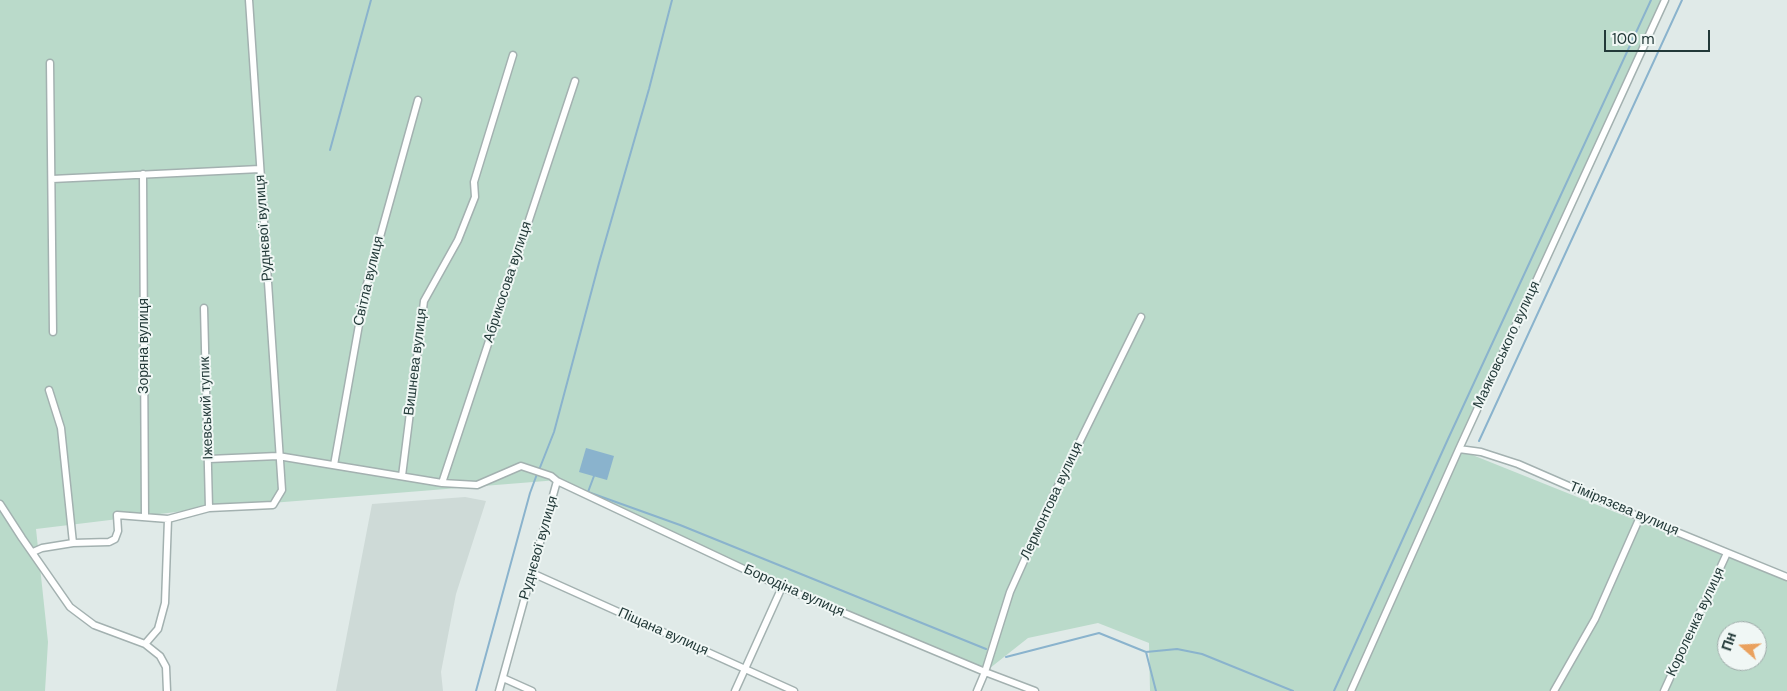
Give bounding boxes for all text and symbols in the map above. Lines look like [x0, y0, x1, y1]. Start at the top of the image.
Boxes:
scale bar [1607, 20, 1713, 52]
text: 100 m [1612, 29, 1655, 49]
street label: Руднєвої вулиця [252, 174, 276, 282]
street label: Абрикосова вулиця [481, 219, 535, 345]
street label: Світла вулиця [350, 234, 388, 328]
street label: Маяковського вулиця [1470, 279, 1544, 411]
street label: Зоряна вулиця [136, 298, 152, 394]
street label: Вишнева вулиця [401, 307, 431, 417]
street label: Іжевський тупик [197, 356, 217, 460]
street label: Лермонтова вулиця [1017, 439, 1087, 563]
street label: Тімірязєва вулиця [1567, 478, 1681, 540]
street label: Руднєвої вулиця [516, 494, 562, 602]
street label: Бородіна вулиця [741, 561, 847, 621]
street label: Короленка вулиця [1663, 565, 1729, 679]
street label: Піщана вулиця [615, 605, 711, 659]
north arrow [1717, 621, 1767, 671]
text: Пн [1717, 630, 1740, 653]

